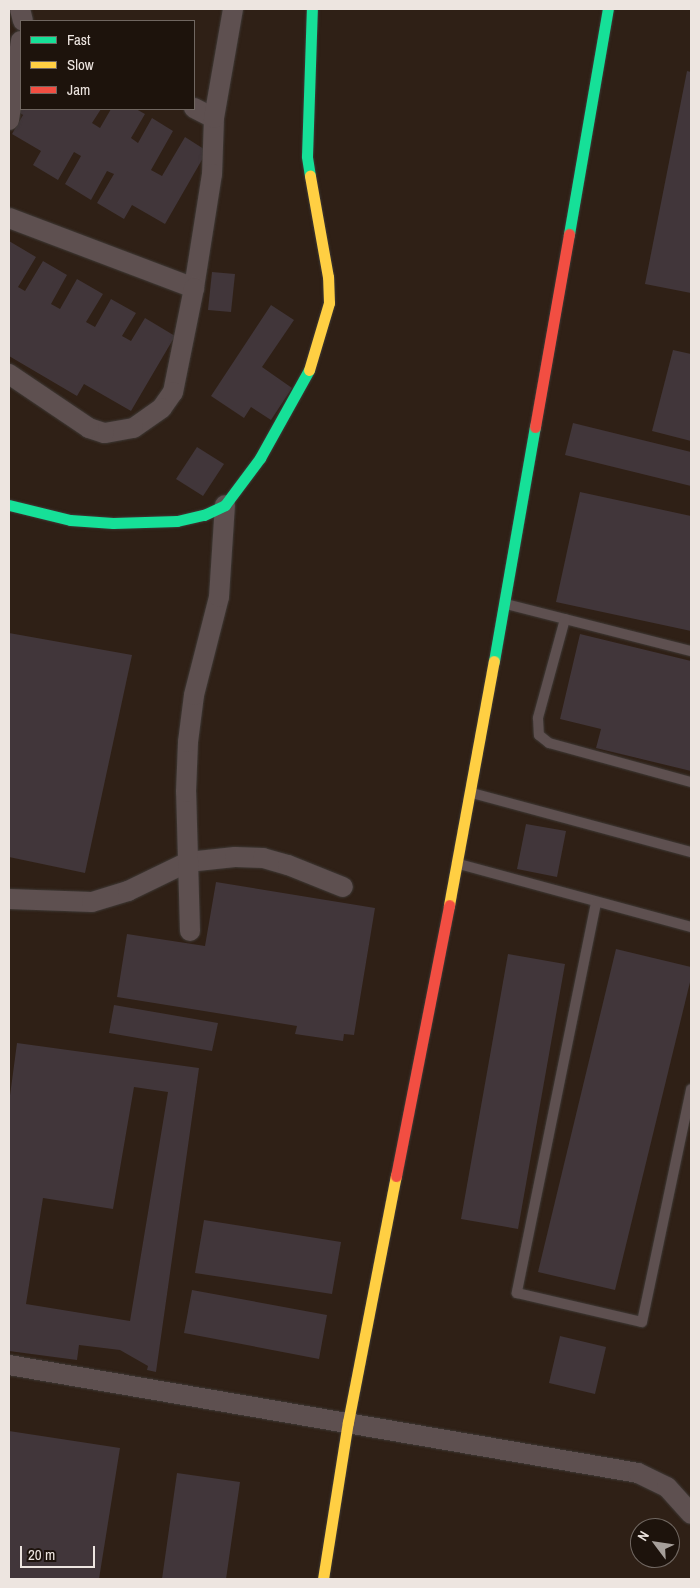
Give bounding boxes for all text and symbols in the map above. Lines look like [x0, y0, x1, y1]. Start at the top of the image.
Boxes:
legend [20, 20, 195, 110]
text: Fast [67, 29, 90, 50]
text: Slow [67, 54, 94, 75]
text: Jam [67, 79, 90, 100]
north arrow [630, 1518, 680, 1568]
text: N [633, 1528, 653, 1544]
scale bar [22, 1536, 98, 1568]
text: 20 m [28, 1544, 55, 1565]

